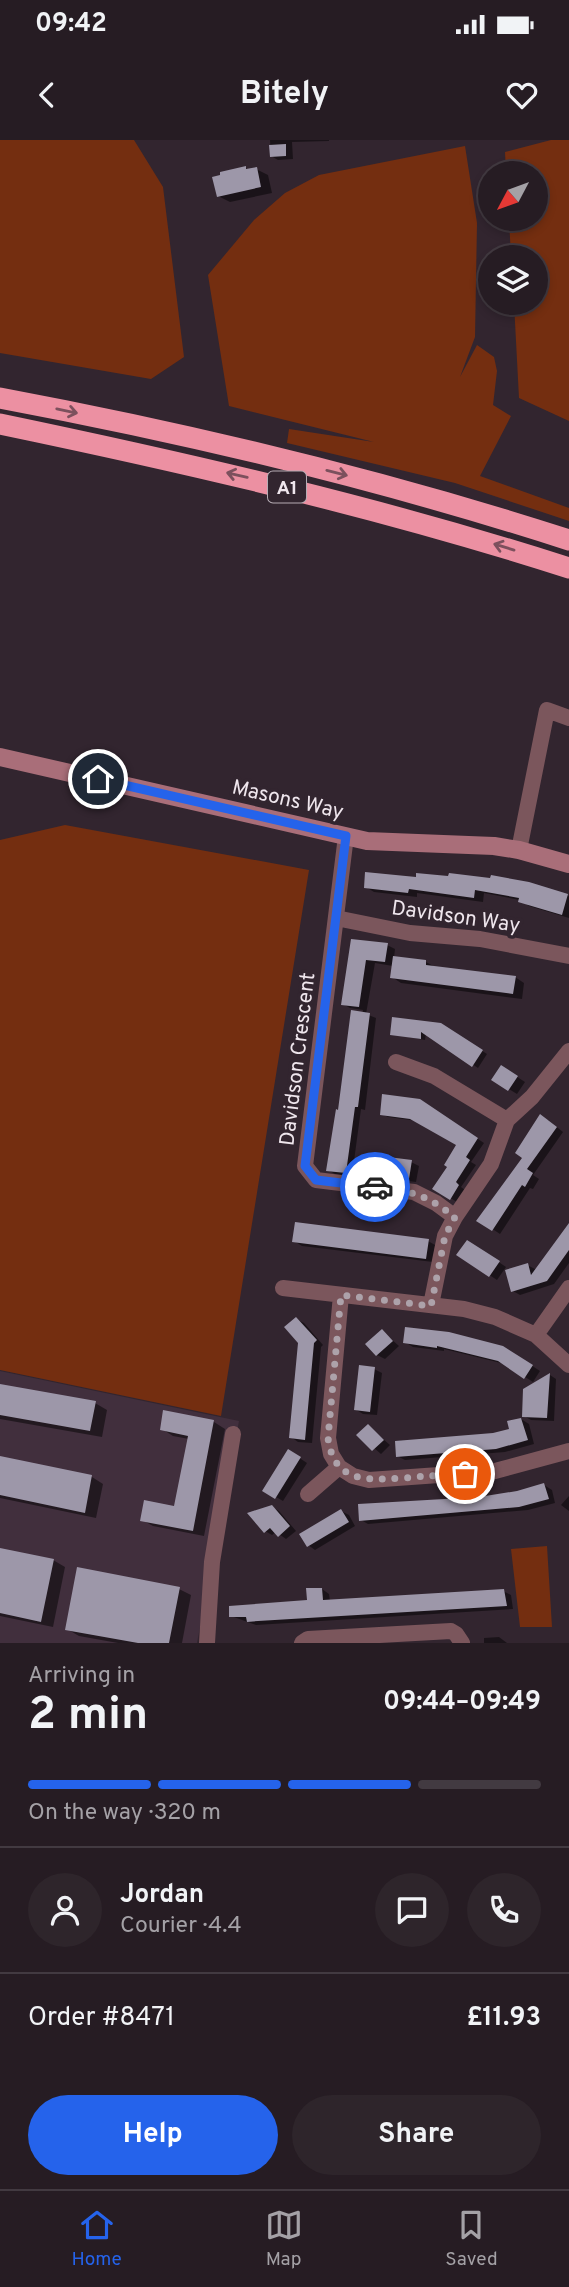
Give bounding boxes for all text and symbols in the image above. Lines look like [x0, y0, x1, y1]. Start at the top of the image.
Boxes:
text: 09:42 [35, 8, 107, 41]
text: Bitely [240, 75, 329, 115]
icon: back [28, 76, 66, 114]
icon: heart [503, 76, 541, 114]
north arrow [478, 161, 548, 231]
map controls [478, 161, 548, 315]
button: layers [478, 245, 548, 315]
one-way arrow [55, 405, 78, 419]
one-way arrow [325, 467, 347, 480]
one-way arrow [226, 468, 249, 482]
road number: A1 [268, 472, 306, 502]
one-way arrow [493, 540, 515, 553]
pin [68, 749, 128, 809]
icon: home [79, 760, 117, 798]
street label: Masons Way [229, 774, 346, 826]
street label: Davidson Way [390, 895, 522, 940]
street label: Davidson Crescent [274, 971, 323, 1147]
courier [340, 1152, 410, 1222]
icon: car [356, 1168, 394, 1206]
pin [435, 1444, 495, 1504]
icon: bag [446, 1455, 484, 1493]
text: Arriving in [28, 1662, 135, 1691]
text: 09:44–09:49 [383, 1686, 541, 1719]
text: 2 min [28, 1687, 148, 1746]
text: On the way · 320 m [28, 1799, 221, 1828]
button: person [28, 1873, 102, 1947]
button: chat [375, 1873, 449, 1947]
button: phone [467, 1873, 541, 1947]
text: Jordan [120, 1879, 204, 1912]
text: Courier · 4.4 [120, 1912, 242, 1941]
text: Order #8471 [28, 2002, 175, 2035]
text: £11.93 [467, 2002, 541, 2035]
button: Help [28, 2095, 278, 2175]
button: Share [292, 2095, 541, 2175]
tab: Home [71, 2206, 122, 2272]
tab: Map [265, 2206, 303, 2272]
tab: Saved [445, 2206, 498, 2272]

